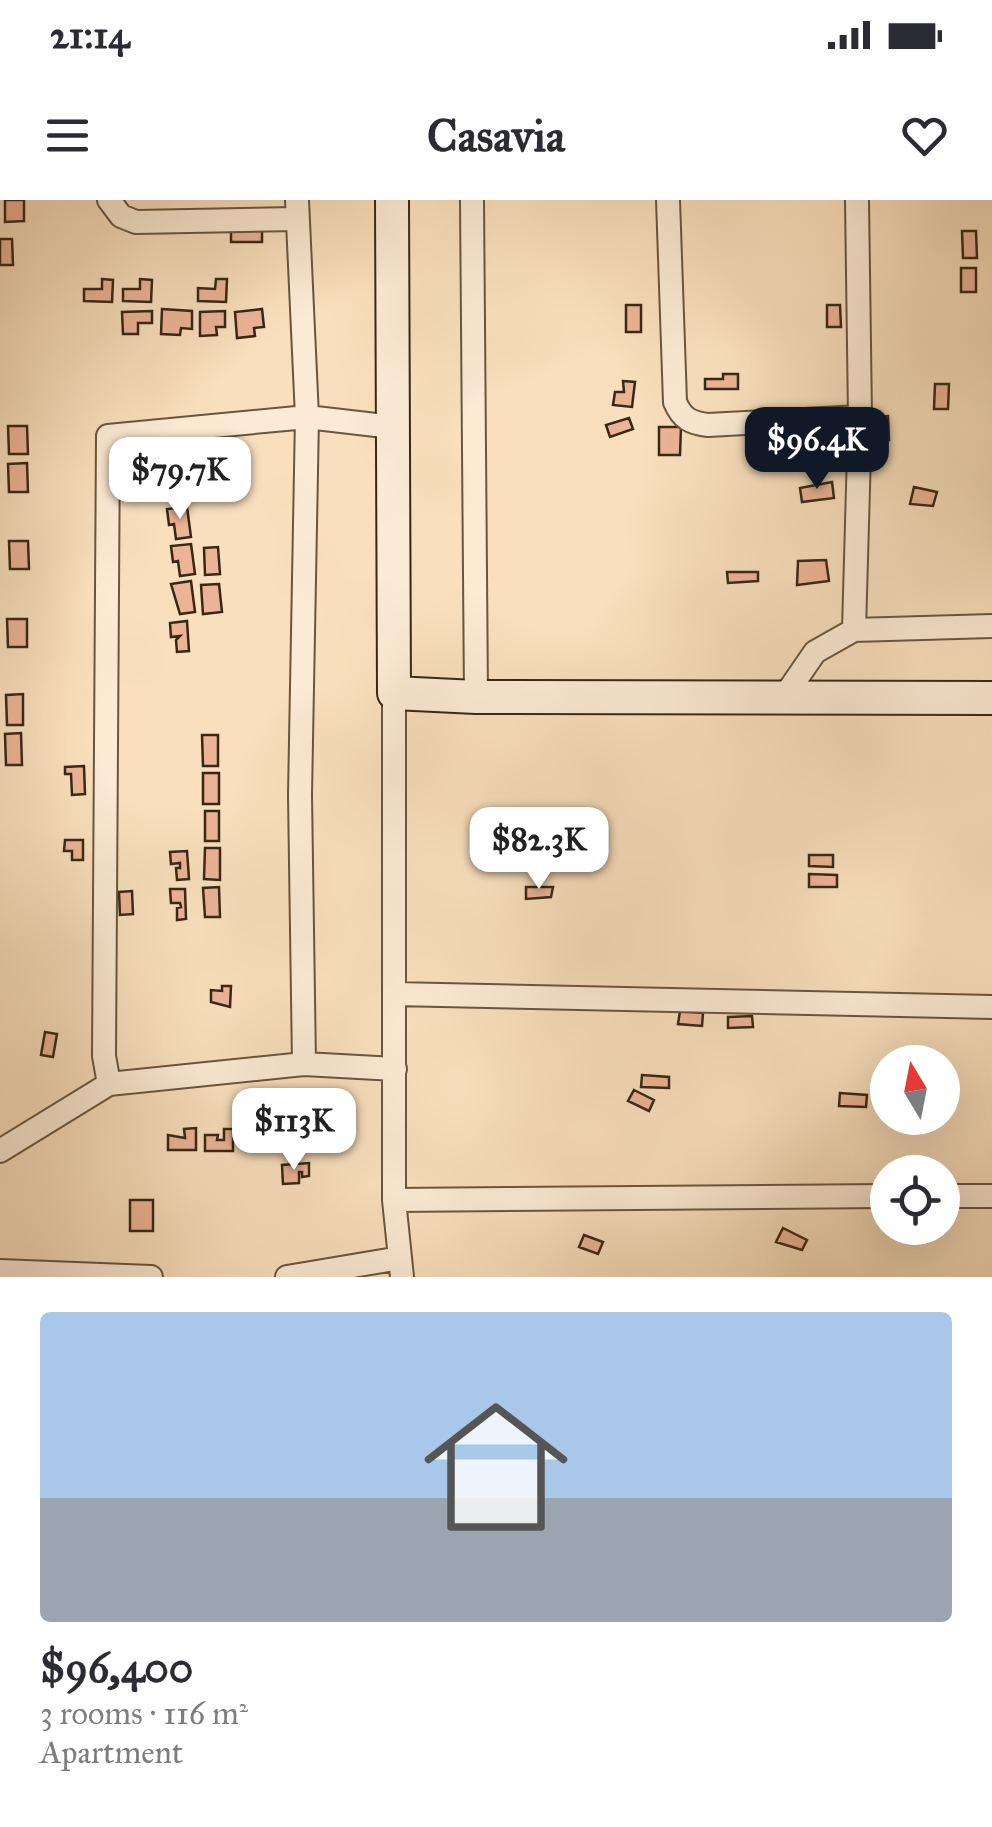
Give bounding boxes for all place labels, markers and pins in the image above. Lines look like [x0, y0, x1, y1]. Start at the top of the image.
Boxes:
pin: $96.4K [736, 407, 898, 492]
pin: $79.7K [99, 437, 261, 522]
pin: $82.3K [458, 807, 620, 892]
pin: $113K [224, 1088, 364, 1173]

